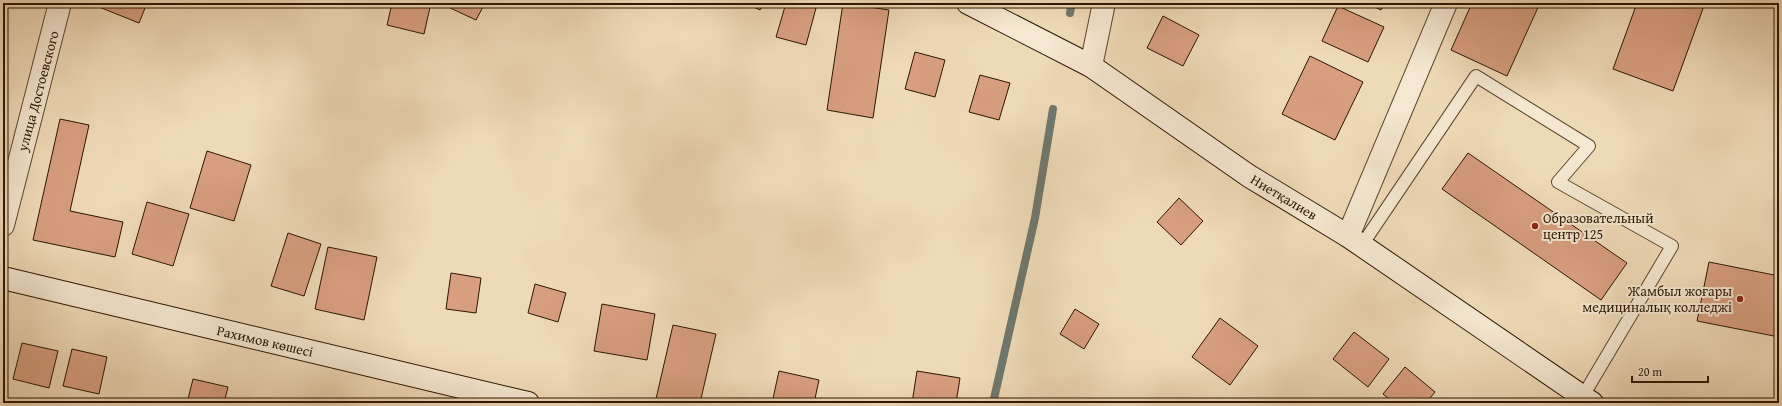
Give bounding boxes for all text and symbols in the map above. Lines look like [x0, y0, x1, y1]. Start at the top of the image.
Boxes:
street label: улица Достоевского [12, 28, 64, 155]
street label: Ниетқалиев [1247, 169, 1321, 225]
place label: Образовательный центр 125 [1543, 208, 1654, 244]
marker: Образовательный центр 125 [1530, 221, 1540, 231]
place label: Жамбыл жоғары медициналық колледжі [1582, 281, 1732, 317]
marker: Жамбыл жоғары медициналық колледжі [1735, 294, 1745, 304]
street label: Рахимов көшесі [215, 320, 315, 362]
scale bar [1632, 358, 1708, 384]
text: 20 m [1638, 363, 1662, 380]

